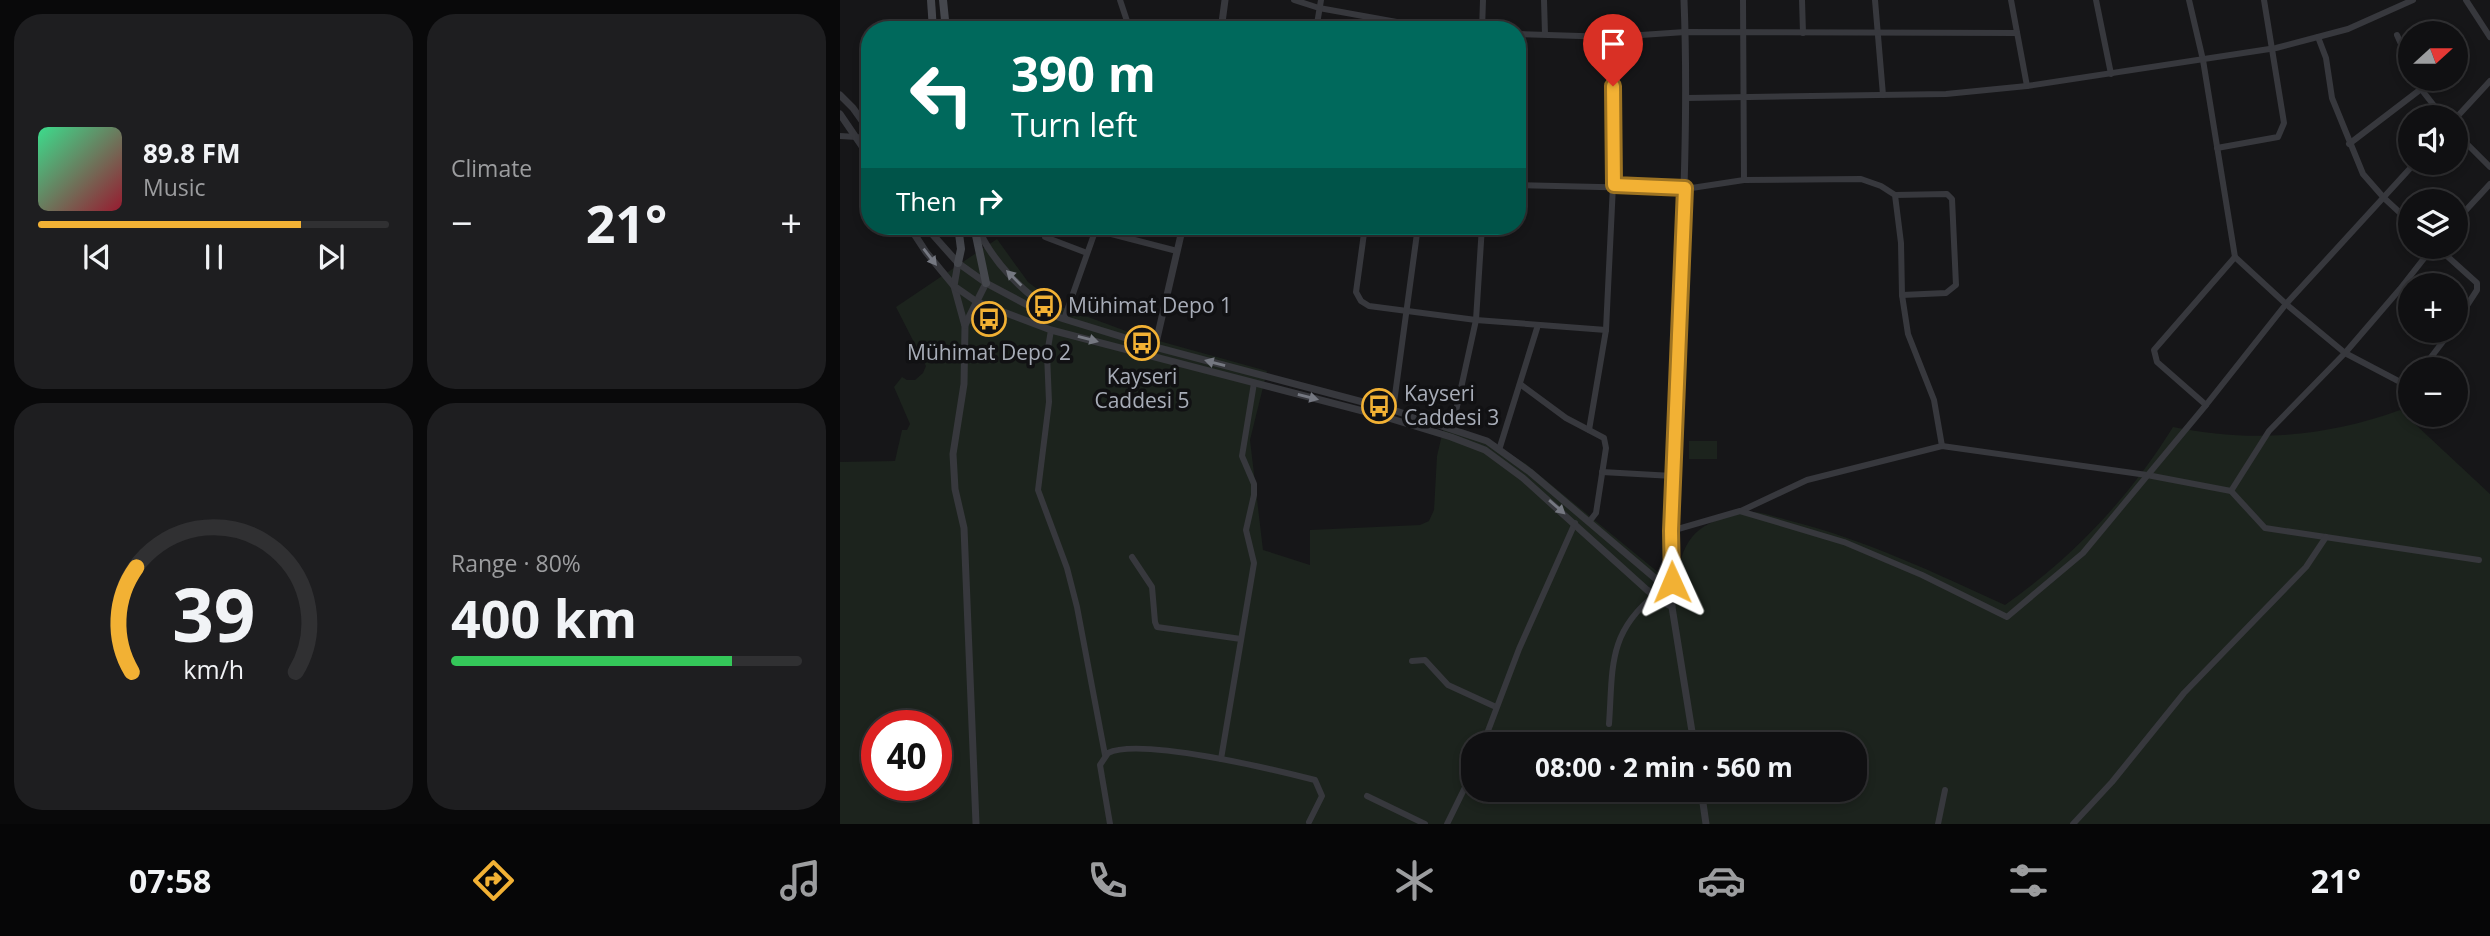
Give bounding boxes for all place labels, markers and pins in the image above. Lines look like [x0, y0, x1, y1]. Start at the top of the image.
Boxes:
pin [1583, 14, 1643, 86]
bus stop icon: Mühimat Depo 1 [1025, 287, 1063, 325]
place label: Mühimat Depo 1 [1068, 291, 1232, 319]
bus stop icon: Mühimat Depo 2 [970, 300, 1008, 338]
bus stop icon: Kayseri Caddesi 5 [1123, 324, 1161, 362]
place label: Mühimat Depo 2 [907, 338, 1071, 366]
place label: Kayseri Caddesi 5 [1094, 362, 1190, 414]
place label: Kayseri Caddesi 3 [1404, 379, 1499, 431]
bus stop icon: Kayseri Caddesi 3 [1360, 387, 1398, 425]

